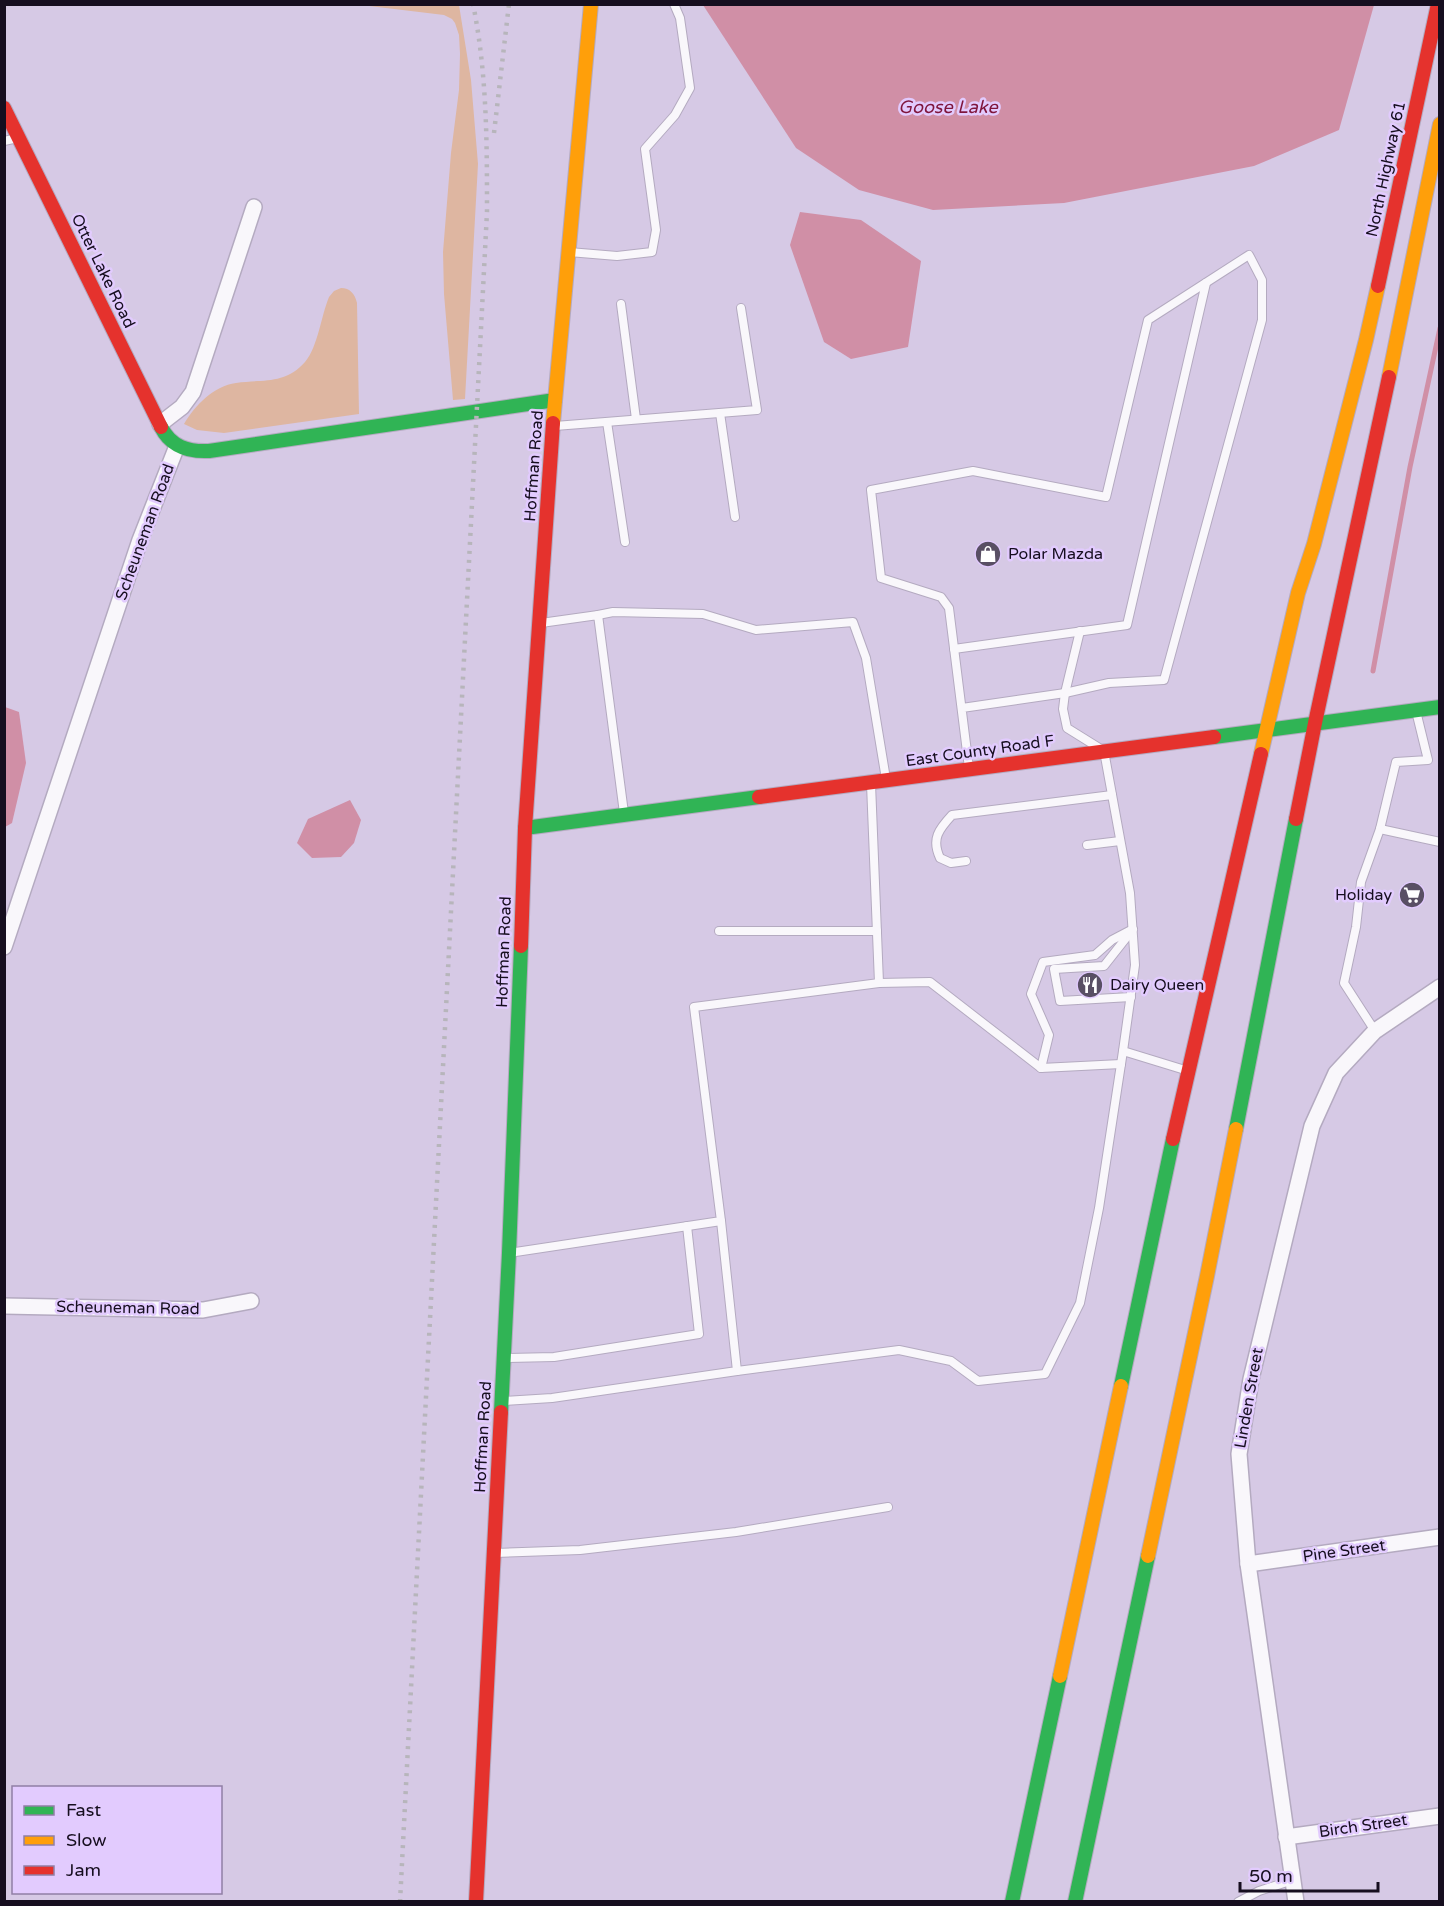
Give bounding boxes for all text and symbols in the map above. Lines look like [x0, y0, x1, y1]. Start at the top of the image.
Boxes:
water label: Goose Lake [898, 96, 998, 118]
street label: North Highway 61 [1362, 99, 1410, 239]
street label: Otter Lake Road [67, 211, 139, 331]
street label: Hoffman Road [520, 410, 548, 522]
street label: Scheuneman Road [111, 461, 179, 603]
shop icon: Polar Mazda [973, 539, 1003, 569]
place label: Polar Mazda [1008, 544, 1103, 564]
street label: East County Road F [904, 731, 1056, 771]
supermarket icon: Holiday [1397, 880, 1427, 910]
place label: Holiday [1335, 885, 1392, 905]
street label: Hoffman Road [492, 896, 516, 1008]
restaurant icon: Dairy Queen [1075, 970, 1105, 1000]
place label: Dairy Queen [1110, 975, 1204, 995]
street label: Scheuneman Road [56, 1297, 200, 1319]
street label: Linden Street [1230, 1346, 1268, 1450]
street label: Hoffman Road [470, 1381, 496, 1493]
street label: Pine Street [1301, 1535, 1387, 1567]
legend [12, 1786, 222, 1894]
text: Fast [66, 1799, 101, 1821]
street label: Birch Street [1318, 1810, 1408, 1842]
text: Slow [66, 1829, 107, 1851]
scale bar [1240, 1855, 1378, 1893]
text: Jam [66, 1859, 101, 1881]
text: 50 m [1249, 1865, 1293, 1887]

